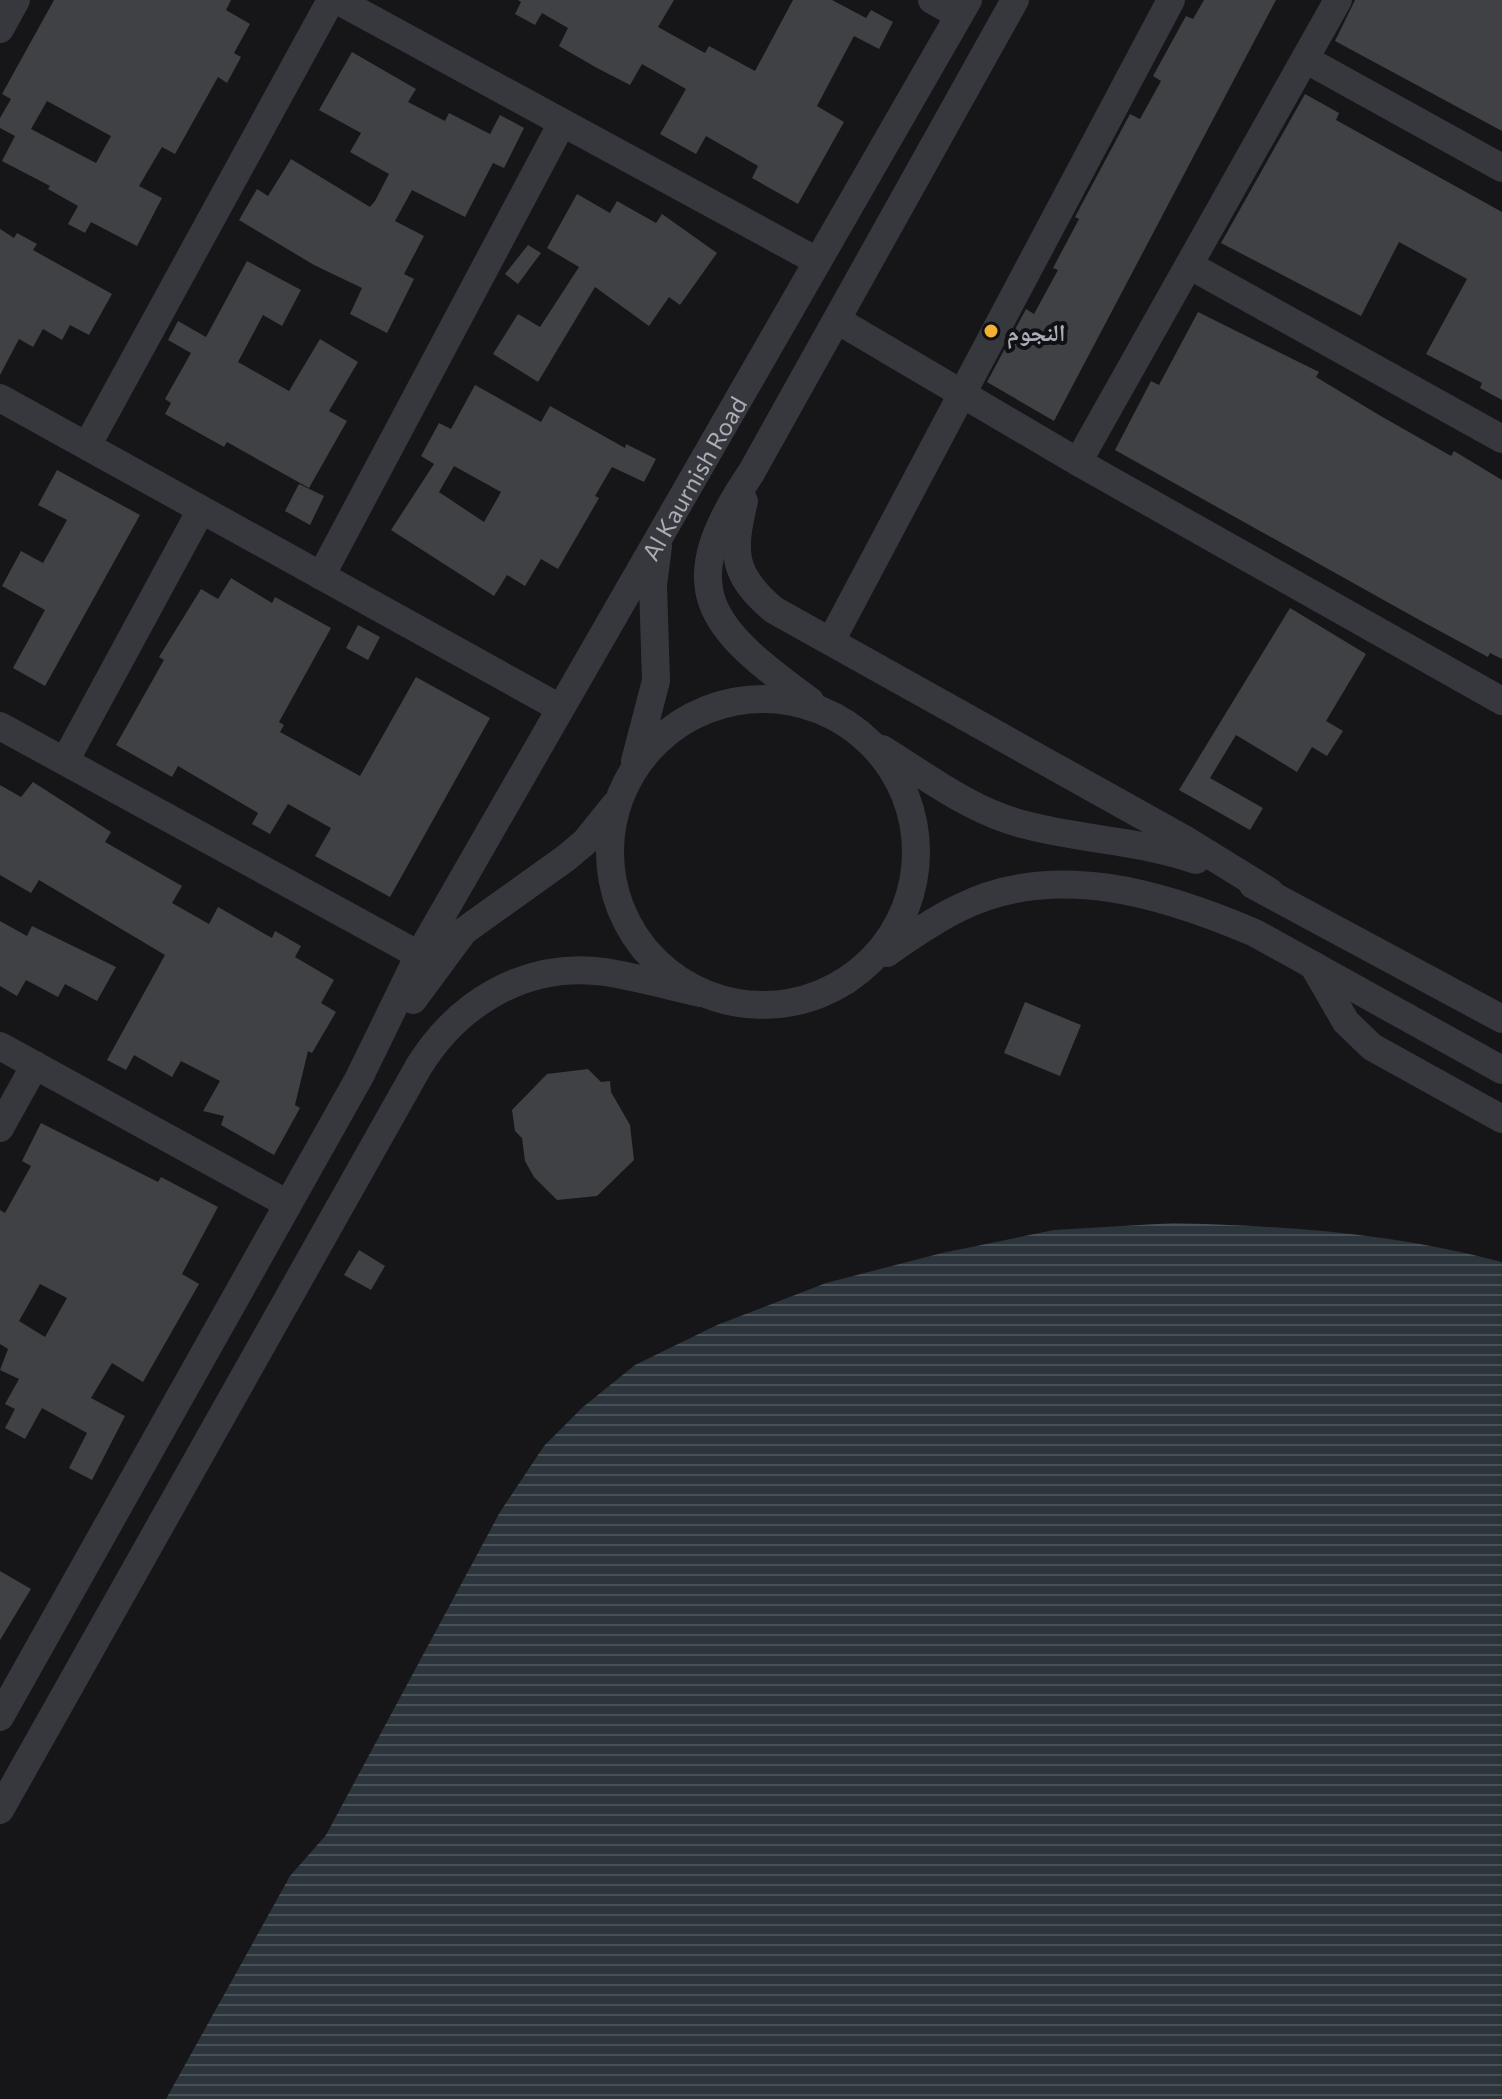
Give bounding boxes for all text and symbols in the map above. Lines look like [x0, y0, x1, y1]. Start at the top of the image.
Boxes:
place label: النجوم [1007, 317, 1066, 350]
marker: النجوم [982, 322, 1000, 340]
street label: Al Kaurnish Road [635, 391, 752, 565]

